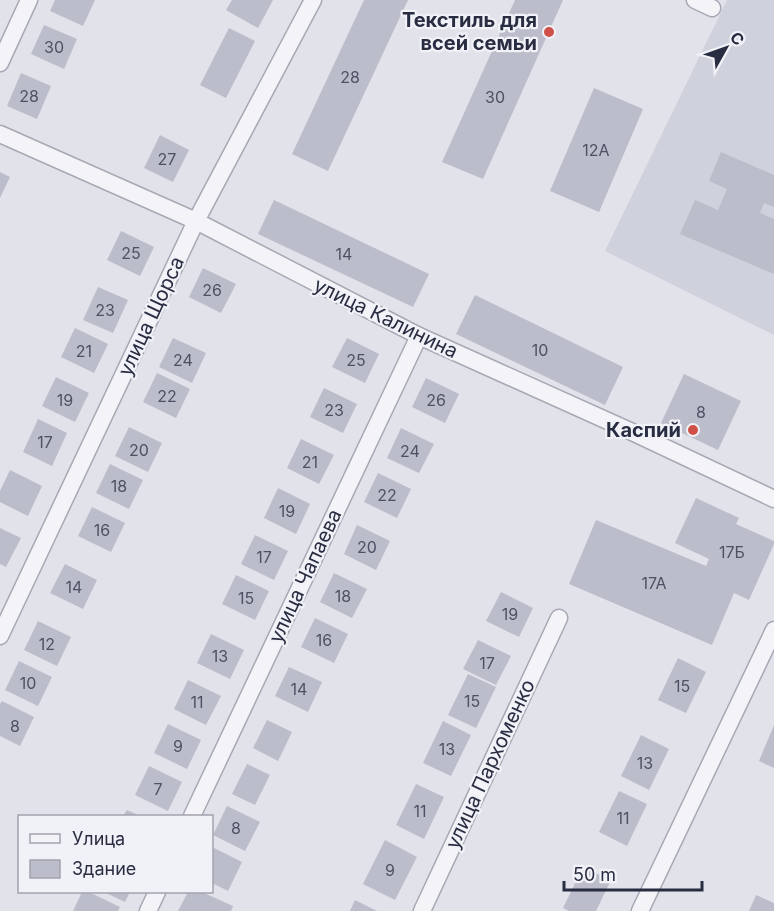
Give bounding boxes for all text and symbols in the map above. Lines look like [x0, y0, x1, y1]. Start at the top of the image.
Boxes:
place label: Текстиль для всей семьи [402, 8, 537, 55]
north arrow [696, 18, 756, 78]
marker: Текстиль для всей семьи [542, 25, 556, 39]
text: С [726, 27, 749, 49]
house number: 30 [44, 37, 64, 57]
house number: 28 [340, 67, 360, 87]
house number: 28 [19, 86, 39, 106]
house number: 30 [485, 87, 505, 107]
house number: 12А [582, 140, 610, 160]
house number: 27 [158, 149, 176, 169]
house number: 25 [121, 243, 141, 263]
house number: 14 [336, 244, 352, 264]
street label: улица Щорса [113, 252, 189, 380]
street label: улица Калинина [310, 273, 462, 363]
house number: 26 [202, 280, 222, 300]
house number: 23 [95, 300, 115, 320]
house number: 10 [532, 340, 548, 360]
house number: 21 [76, 341, 92, 361]
house number: 24 [173, 350, 193, 370]
house number: 25 [346, 350, 366, 370]
house number: 22 [157, 386, 177, 406]
house number: 19 [57, 390, 73, 410]
house number: 26 [426, 390, 446, 410]
house number: 23 [324, 400, 344, 420]
house number: 8 [696, 402, 706, 422]
place label: Каспий [606, 418, 681, 442]
marker: Каспий [686, 423, 700, 437]
house number: 17 [37, 432, 53, 452]
house number: 20 [129, 440, 149, 460]
house number: 24 [400, 441, 420, 461]
house number: 21 [302, 452, 318, 472]
house number: 18 [111, 476, 127, 496]
house number: 22 [377, 485, 397, 505]
house number: 19 [279, 501, 295, 521]
street label: улица Чапаева [264, 505, 346, 647]
house number: 16 [94, 520, 110, 540]
house number: 20 [357, 537, 377, 557]
house number: 17Б [719, 542, 745, 562]
house number: 17 [256, 547, 272, 567]
house number: 17А [642, 573, 666, 593]
house number: 14 [66, 577, 82, 597]
house number: 18 [335, 586, 351, 606]
house number: 15 [238, 588, 254, 608]
house number: 19 [502, 604, 518, 624]
house number: 16 [316, 630, 332, 650]
house number: 12 [39, 634, 55, 654]
house number: 13 [212, 646, 228, 666]
house number: 17 [479, 653, 495, 673]
house number: 10 [20, 673, 36, 693]
street label: улица Пархоменко [440, 676, 540, 852]
house number: 15 [674, 676, 690, 696]
house number: 14 [291, 679, 307, 699]
house number: 15 [464, 691, 480, 711]
house number: 11 [190, 692, 204, 712]
house number: 8 [10, 716, 20, 736]
house number: 9 [173, 736, 183, 756]
house number: 13 [439, 739, 455, 759]
house number: 13 [637, 753, 653, 773]
house number: 7 [153, 779, 163, 799]
house number: 11 [413, 801, 427, 821]
house number: 11 [616, 808, 630, 828]
legend [18, 815, 213, 893]
house number: 8 [231, 818, 241, 838]
text: Улица [72, 828, 125, 849]
scale bar [564, 854, 702, 892]
text: Здание [72, 858, 136, 879]
house number: 9 [385, 860, 395, 880]
text: 50 m [573, 864, 616, 885]

